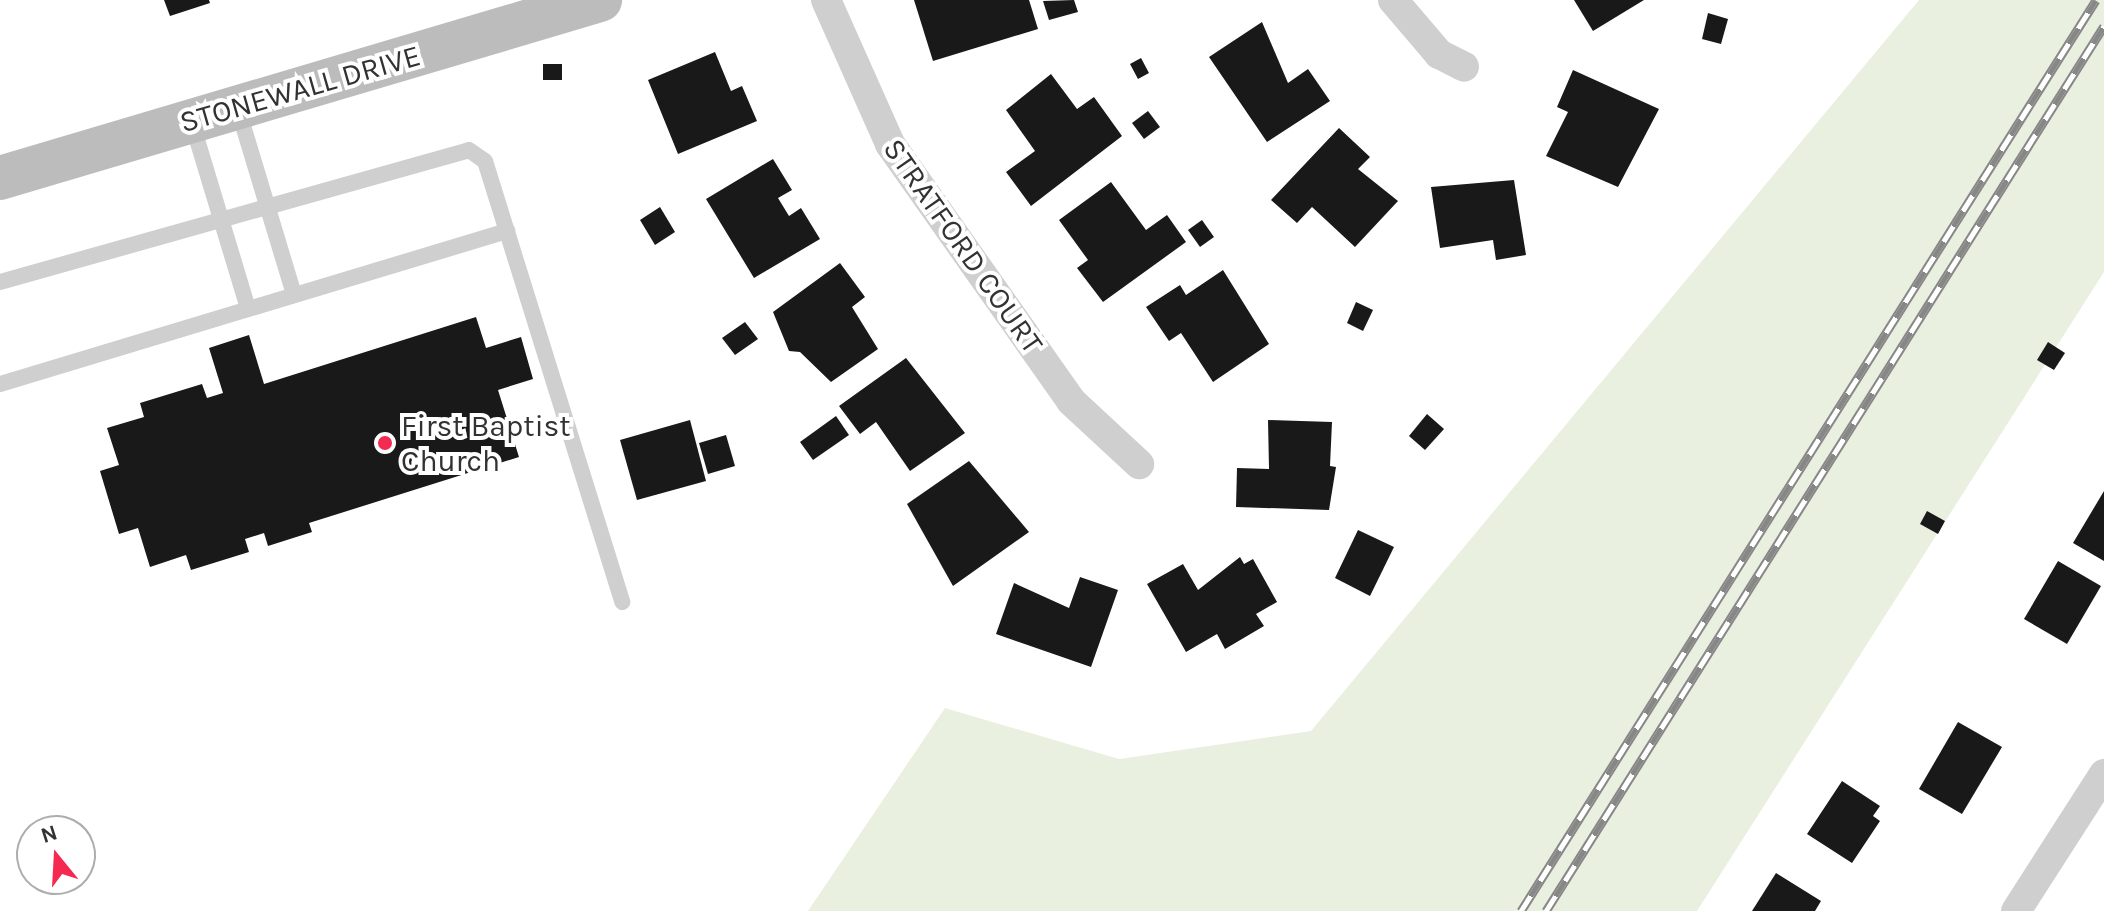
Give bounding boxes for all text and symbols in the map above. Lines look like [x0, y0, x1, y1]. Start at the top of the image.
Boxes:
street label: STONEWALL DRIVE [176, 37, 424, 141]
street label: STRATFORD COURT [876, 132, 1050, 360]
place label: First Baptist Church [401, 408, 571, 478]
marker: First Baptist Church [376, 434, 394, 452]
north arrow [16, 815, 96, 895]
text: N [38, 819, 61, 849]

